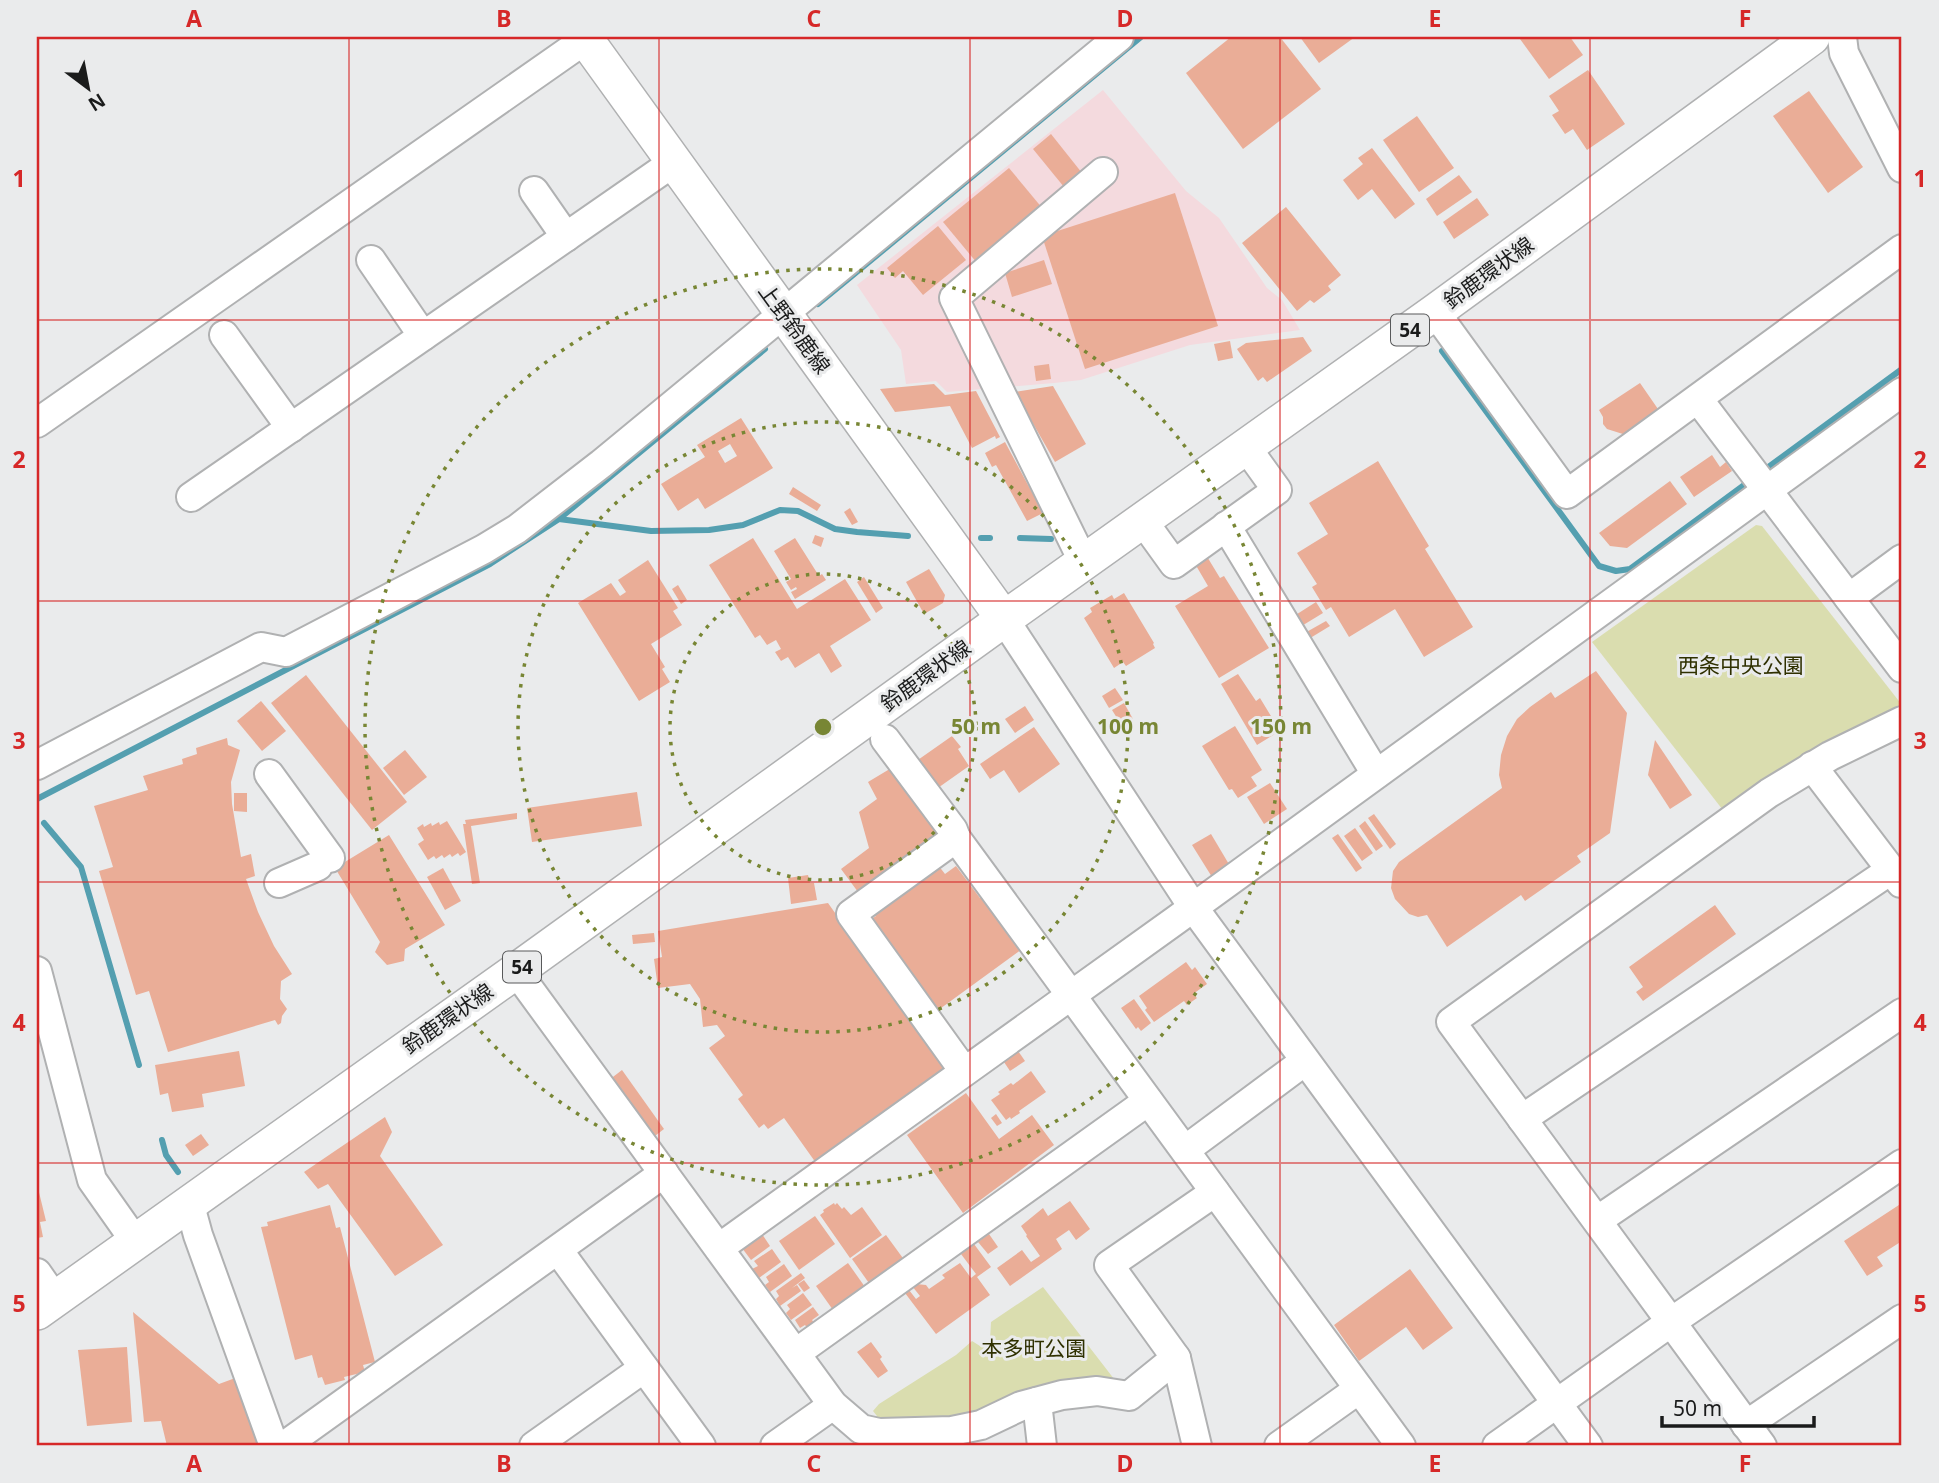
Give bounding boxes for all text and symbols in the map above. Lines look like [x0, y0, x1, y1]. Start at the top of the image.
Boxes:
text: A [186, 2, 202, 34]
text: B [496, 2, 512, 34]
text: C [807, 2, 822, 34]
text: D [1117, 2, 1133, 34]
text: E [1429, 2, 1441, 34]
text: F [1739, 2, 1751, 34]
north arrow [52, 52, 122, 122]
text: N [84, 87, 110, 118]
text: 1 [12, 162, 26, 194]
text: 1 [1913, 162, 1927, 194]
street label: 鈴鹿環状線 [1438, 230, 1539, 314]
street label: 上野鈴鹿線 [753, 278, 837, 379]
road number: 54 [1391, 314, 1429, 346]
text: 2 [12, 443, 26, 475]
text: 2 [1913, 443, 1927, 475]
street label: 鈴鹿環状線 [875, 633, 976, 717]
park label: 西条中央公園 [1678, 651, 1804, 679]
text: 50 m [951, 712, 1001, 740]
text: 100 m [1097, 712, 1159, 740]
text: 150 m [1250, 712, 1312, 740]
centre of rings [811, 715, 835, 739]
text: 3 [12, 724, 26, 756]
text: 3 [1913, 724, 1927, 756]
road number: 54 [503, 951, 541, 982]
street label: 鈴鹿環状線 [396, 977, 498, 1060]
text: 4 [12, 1006, 26, 1038]
text: 4 [1913, 1006, 1927, 1038]
text: 5 [12, 1287, 26, 1319]
text: 5 [1913, 1287, 1927, 1319]
park label: 本多町公園 [982, 1334, 1087, 1362]
scale bar [1662, 1385, 1815, 1429]
text: 50 m [1673, 1394, 1722, 1422]
text: A [186, 1447, 202, 1479]
text: B [496, 1447, 512, 1479]
text: C [807, 1447, 822, 1479]
text: D [1117, 1447, 1133, 1479]
text: E [1429, 1447, 1441, 1479]
text: F [1739, 1447, 1751, 1479]

